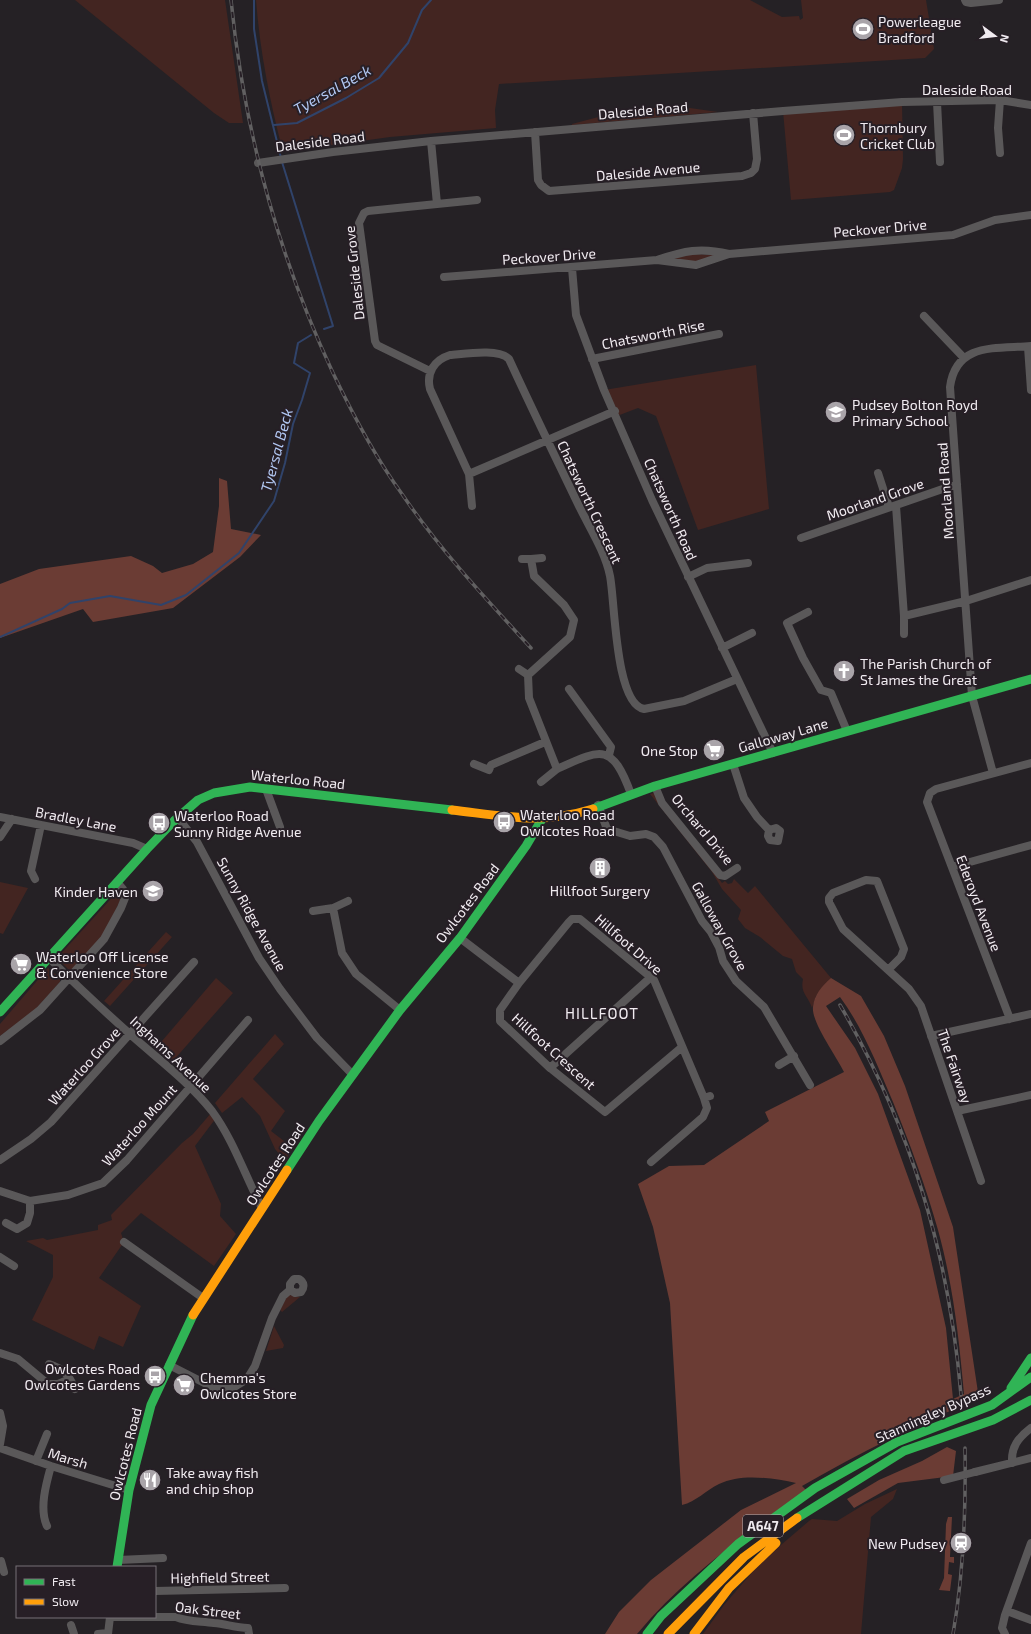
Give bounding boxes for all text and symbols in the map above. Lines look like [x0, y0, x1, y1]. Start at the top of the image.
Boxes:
place label: Powerleague Bradford [878, 13, 961, 46]
sports icon: Powerleague Bradford [850, 16, 876, 42]
north arrow [975, 16, 1015, 56]
text: N [998, 33, 1012, 44]
water label: Tyersal Beck [290, 60, 375, 119]
street label: Daleside Road [922, 81, 1012, 98]
street label: Daleside Road [597, 98, 689, 122]
place label: Thornbury Cricket Club [860, 119, 935, 152]
sports icon: Thornbury Cricket Club [831, 122, 857, 148]
street label: Daleside Road [274, 127, 366, 155]
street label: Daleside Avenue [595, 158, 701, 184]
street label: Peckover Drive [833, 215, 927, 241]
street label: Daleside Grove [341, 225, 367, 321]
street label: Peckover Drive [502, 244, 596, 268]
street label: Chatsworth Rise [600, 316, 706, 352]
place label: Pudsey Bolton Royd Primary School [852, 396, 978, 429]
school or university icon: Pudsey Bolton Royd Primary School [823, 399, 849, 425]
water label: Tyersal Beck [256, 406, 297, 494]
street label: Chatsworth Crescent [554, 438, 626, 566]
street label: Moorland Road [933, 442, 957, 540]
street label: Chatsworth Road [641, 455, 701, 563]
street label: Moorland Grove [824, 474, 926, 524]
place label: The Parish Church of St James the Great [860, 655, 992, 688]
church icon: The Parish Church of St James the Great [831, 658, 857, 684]
street label: Galloway Lane [736, 714, 830, 756]
supermarket icon: One Stop [701, 737, 727, 763]
place label: One Stop [641, 742, 698, 759]
street label: Waterloo Road [250, 766, 346, 792]
street label: Orchard Drive [668, 790, 738, 868]
street label: Bradley Lane [34, 803, 118, 835]
place label: Waterloo Road Owlcotes Road [520, 806, 615, 839]
place label: Waterloo Road Sunny Ridge Avenue [174, 807, 301, 840]
bus stop icon: Waterloo Road Owlcotes Road [491, 809, 517, 835]
bus stop icon: Waterloo Road Sunny Ridge Avenue [146, 810, 172, 836]
street label: Ederoyd Avenue [953, 852, 1005, 954]
street label: Sunny Ridge Avenue [214, 854, 290, 974]
building icon: Hillfoot Surgery [587, 855, 613, 881]
street label: Owlcotes Road [432, 860, 502, 946]
school or university icon: Kinder Haven [140, 878, 166, 904]
street label: Galloway Grove [689, 879, 751, 973]
place label: Hillfoot Surgery [550, 882, 651, 899]
place label: Kinder Haven [54, 883, 138, 900]
street label: Hillfoot Drive [592, 910, 666, 978]
place label: Waterloo Off License & Convenience Store [36, 948, 169, 981]
supermarket icon: Waterloo Off License & Convenience Store [8, 951, 34, 977]
district label: HILLFOOT [565, 1004, 639, 1022]
street label: Hillfoot Crescent [509, 1009, 599, 1093]
street label: Inghams Avenue [127, 1012, 215, 1096]
street label: Waterloo Grove [44, 1023, 124, 1109]
street label: The Fairway [934, 1027, 976, 1106]
street label: Waterloo Mount [98, 1081, 180, 1169]
street label: Owlcotes Road [242, 1120, 308, 1208]
place label: Owlcotes Road Owlcotes Gardens [24, 1360, 140, 1393]
bus stop icon: Owlcotes Road Owlcotes Gardens [142, 1363, 168, 1389]
place label: Chemma's Owlcotes Store [200, 1369, 297, 1402]
supermarket icon: Chemma's Owlcotes Store [171, 1372, 197, 1398]
street label: Stanningley Bypass [873, 1380, 993, 1446]
street label: Owlcotes Road [105, 1406, 145, 1502]
street label: Marsh [46, 1444, 90, 1472]
place label: Take away fish and chip shop [166, 1464, 259, 1497]
restaurant icon: Take away fish and chip shop [137, 1467, 163, 1493]
road number: A647 [743, 1515, 783, 1537]
station icon: New Pudsey [948, 1530, 974, 1556]
place label: New Pudsey [868, 1535, 947, 1552]
legend [16, 1566, 156, 1618]
street label: Highfield Street [170, 1568, 270, 1586]
text: Fast [52, 1574, 76, 1588]
text: Slow [52, 1594, 79, 1608]
street label: Oak Street [174, 1598, 242, 1622]

